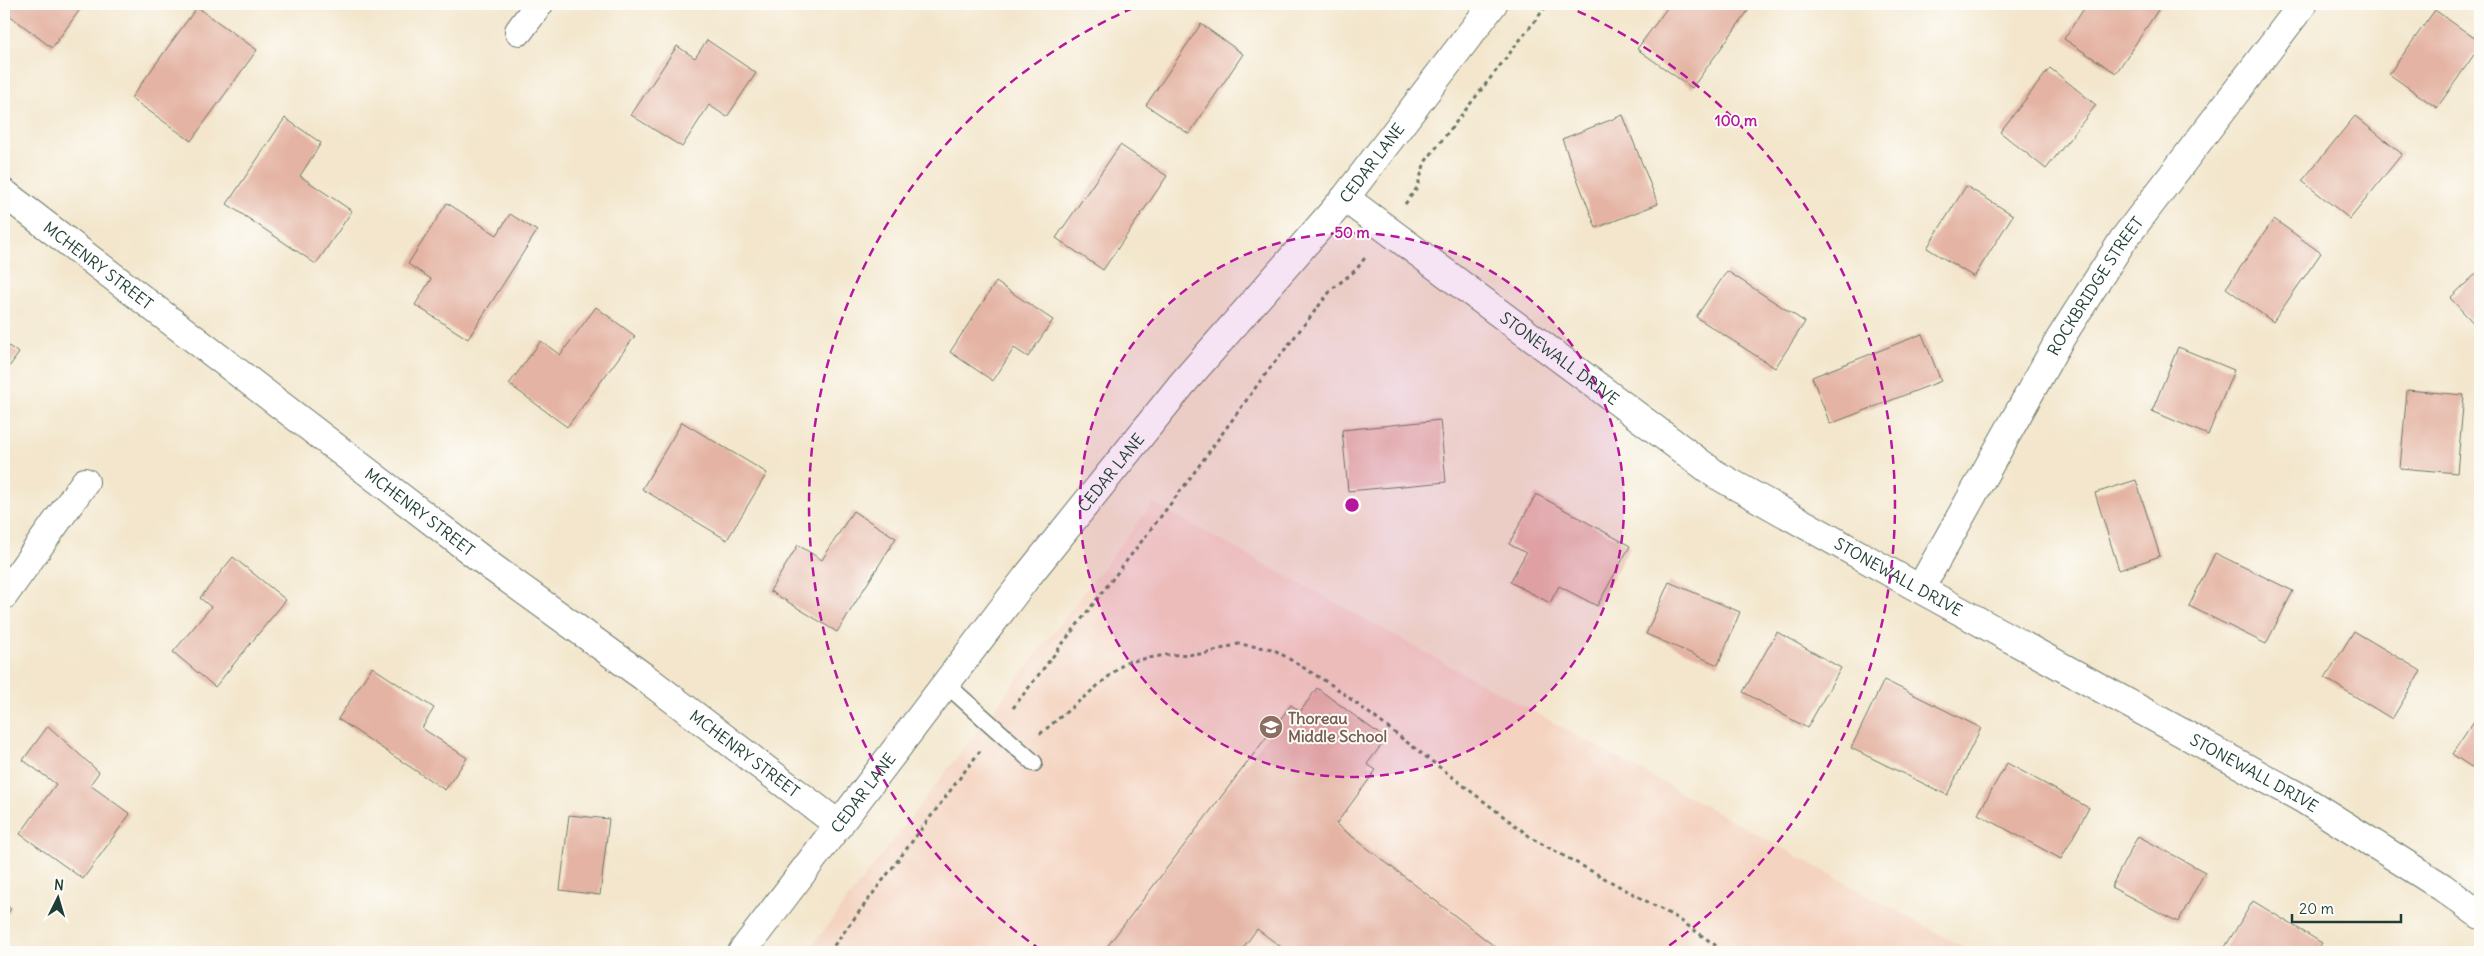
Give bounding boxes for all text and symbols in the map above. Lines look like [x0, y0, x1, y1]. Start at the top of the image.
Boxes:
text: 100 m [1715, 111, 1757, 130]
street label: CEDAR LANE [1335, 119, 1409, 207]
street label: ROCKBRIDGE STREET [2043, 213, 2147, 359]
street label: MCHENRY STREET [40, 217, 157, 314]
text: 50 m [1334, 223, 1370, 242]
street label: STONEWALL DRIVE [1496, 307, 1623, 409]
street label: CEDAR LANE [1073, 429, 1148, 516]
street label: MCHENRY STREET [361, 464, 479, 560]
centre of rings [1343, 496, 1361, 514]
street label: STONEWALL DRIVE [1831, 533, 1966, 620]
street label: MCHENRY STREET [686, 705, 804, 802]
place label: Thoreau Middle School [1288, 708, 1387, 746]
school or university icon: Thoreau Middle School [1258, 714, 1284, 740]
street label: STONEWALL DRIVE [2187, 729, 2322, 816]
street label: CEDAR LANE [826, 749, 900, 837]
north arrow [32, 874, 82, 924]
text: N [54, 876, 65, 894]
scale bar [2292, 891, 2400, 923]
text: 20 m [2299, 899, 2334, 918]

